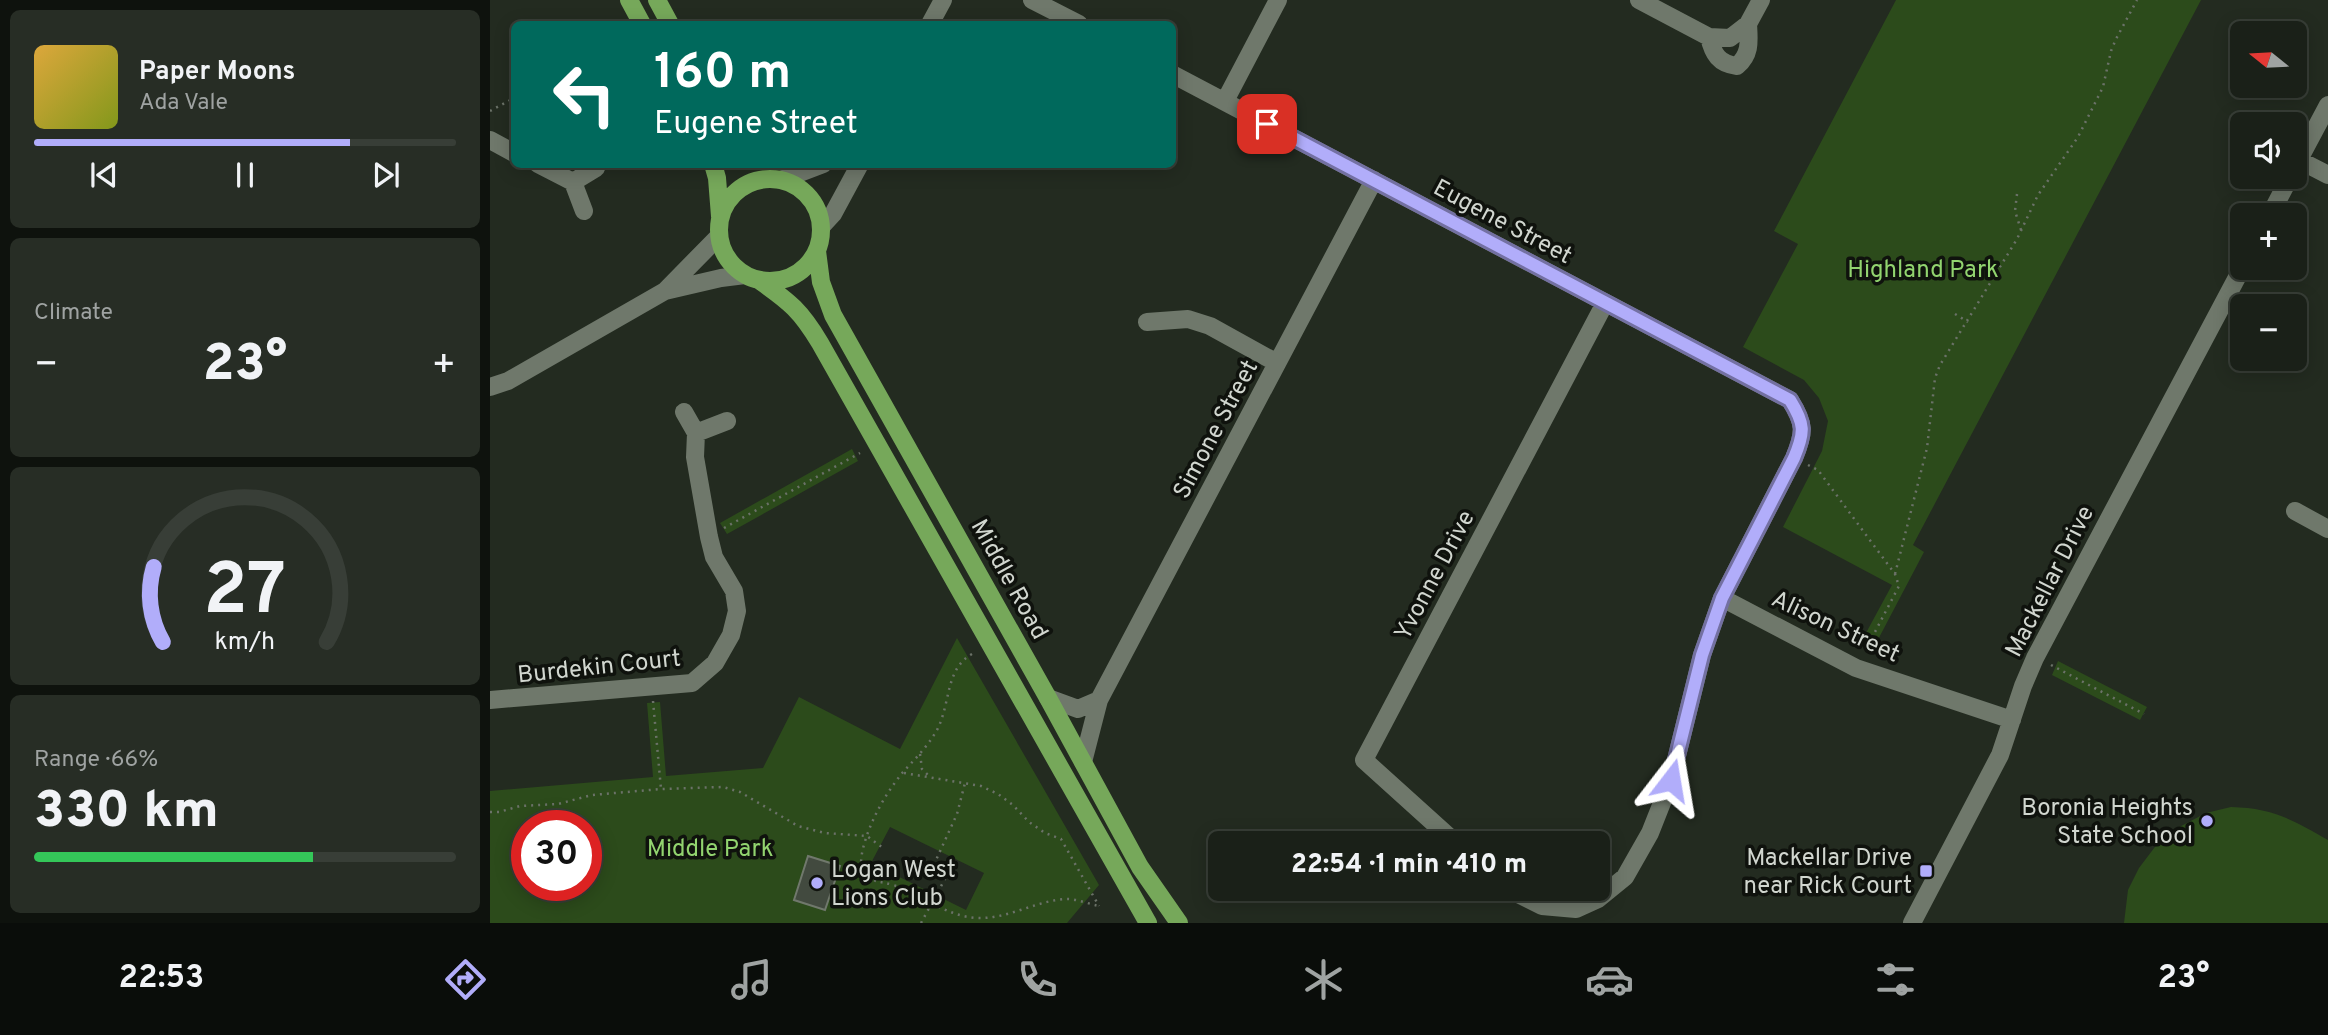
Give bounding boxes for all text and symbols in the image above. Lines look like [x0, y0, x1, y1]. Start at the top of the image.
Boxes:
north arrow [2230, 21, 2306, 98]
map controls [2230, 21, 2307, 371]
text: 160 m [654, 44, 791, 106]
icon: left [539, 49, 630, 140]
text: Paper Moons [139, 56, 295, 89]
text: Ada Vale [139, 89, 228, 118]
pin [1237, 94, 1297, 154]
text: Eugene Street [654, 105, 858, 145]
icon: arrive [1248, 105, 1286, 143]
button: sound [2230, 112, 2307, 189]
icon: previous [85, 156, 123, 194]
icon: pause [226, 156, 264, 194]
icon: next [367, 156, 405, 194]
street label: Eugene Street [1428, 174, 1577, 272]
button: + [2230, 203, 2307, 280]
park label: Highland Park [1847, 256, 1999, 286]
button: − [2230, 294, 2307, 371]
text: Climate [34, 299, 113, 328]
text: 23° [203, 333, 287, 399]
text: − [34, 342, 59, 391]
text: + [431, 342, 456, 391]
street label: Simone Street [1168, 355, 1266, 504]
street label: Mackellar Drive [2000, 501, 2102, 663]
street label: Yvonne Drive [1389, 506, 1483, 646]
street label: Middle Road [963, 515, 1054, 645]
text: 27 [204, 548, 286, 640]
street label: Alison Street [1766, 585, 1904, 671]
text: km/h [215, 626, 275, 658]
street label: Burdekin Court [516, 644, 682, 691]
position arrow [1634, 743, 1708, 817]
text: Range · 66% [34, 746, 158, 775]
text: 330 km [34, 780, 219, 846]
place label: Boronia Heights State School [2021, 794, 2193, 852]
speed limit sign: 30 [511, 810, 602, 901]
marker: Boronia Heights State School [2199, 813, 2215, 829]
park label: Middle Park [647, 835, 773, 865]
place label: Mackellar Drive near Rick Court [1743, 844, 1912, 902]
text: 22:54 · 1 min · 410 m [1291, 849, 1527, 882]
place label: Logan West Lions Club [831, 856, 956, 914]
marker: Mackellar Drive near Rick Court [1918, 863, 1934, 879]
marker: Logan West Lions Club [809, 875, 825, 891]
icon: directions [441, 955, 490, 1004]
icon: music [727, 955, 776, 1004]
icon: phone [1013, 955, 1062, 1004]
icon: climate [1299, 955, 1348, 1004]
icon: car [1585, 955, 1634, 1004]
icon: filters [1871, 955, 1920, 1004]
text: 22:53 [119, 959, 204, 999]
text: 23° [2157, 959, 2209, 999]

